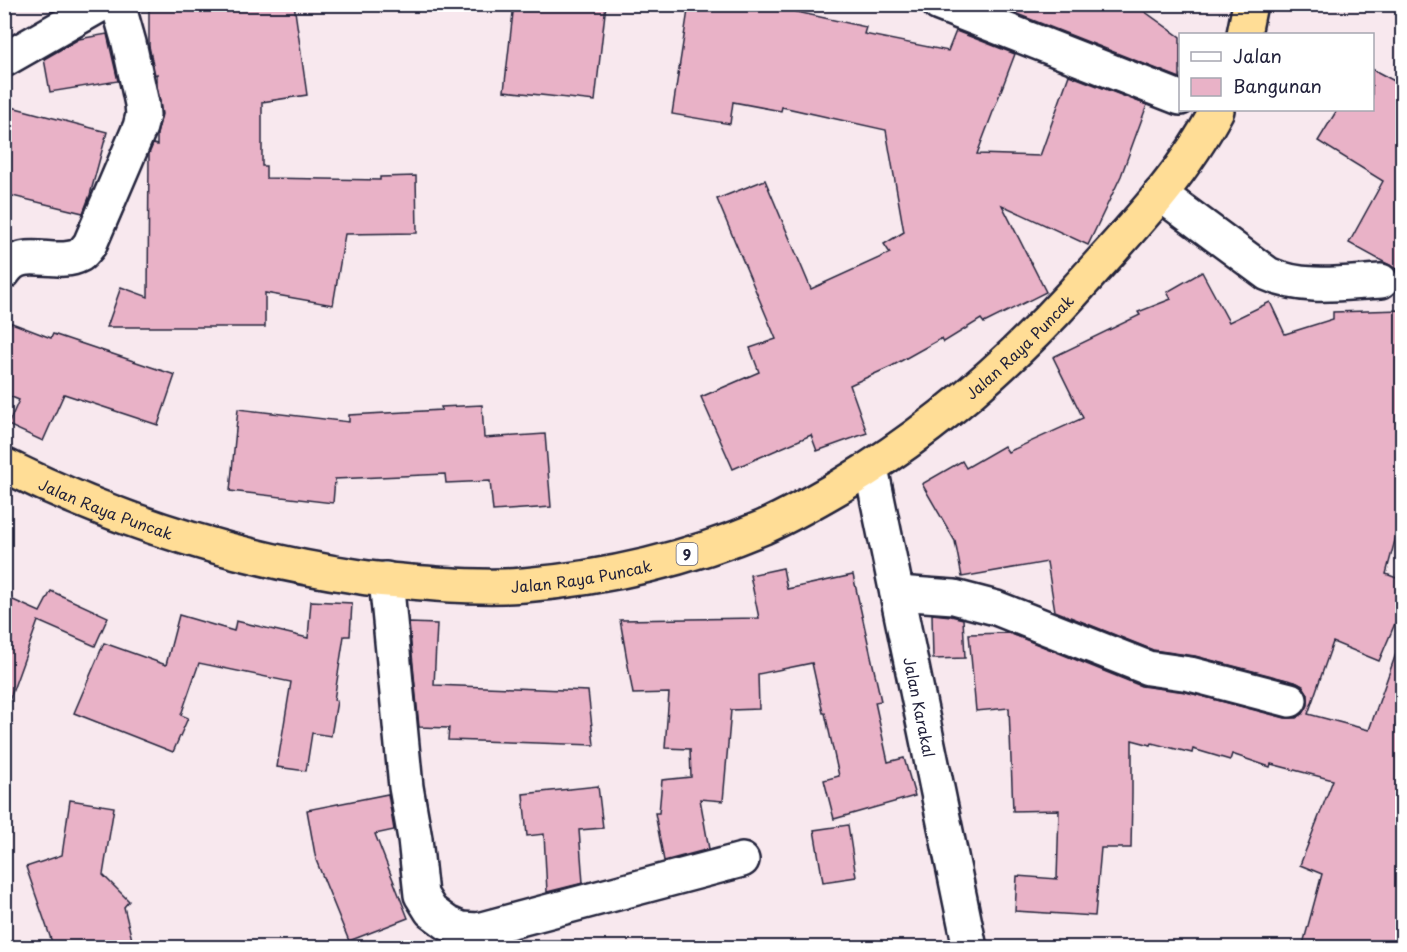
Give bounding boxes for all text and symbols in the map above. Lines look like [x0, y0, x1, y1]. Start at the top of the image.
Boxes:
legend [1179, 33, 1374, 111]
text: Jalan [1233, 42, 1282, 69]
text: Bangunan [1233, 72, 1322, 99]
street label: Jalan Raya Puncak [960, 289, 1078, 404]
street label: Jalan Raya Puncak [35, 472, 176, 544]
road number: 9 [676, 543, 698, 565]
street label: Jalan Raya Puncak [510, 553, 654, 597]
street label: Jalan Karakal [899, 655, 942, 759]

